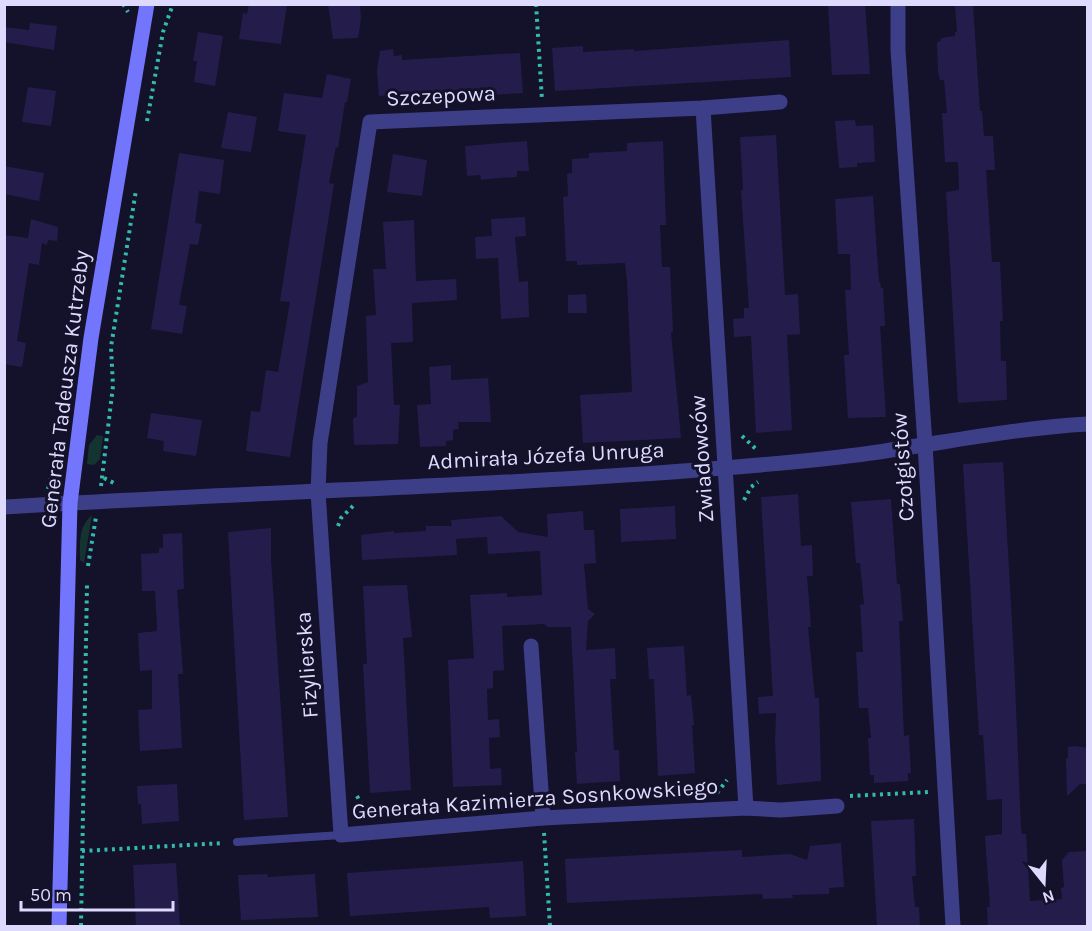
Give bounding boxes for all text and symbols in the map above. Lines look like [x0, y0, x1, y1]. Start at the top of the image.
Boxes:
street label: Szczepowa [386, 80, 496, 112]
street label: Generała Tadeusza Kutrzeby [35, 249, 95, 529]
street label: Zwiadowców [685, 394, 719, 524]
street label: Czołgistów [886, 412, 920, 522]
street label: Admirała Józefa Unruga [427, 437, 665, 475]
street label: Fizylierska [290, 611, 324, 719]
street label: Generała Kazimierza Sosnkowskiego [351, 773, 719, 825]
north arrow [1014, 853, 1074, 913]
scale bar [21, 874, 172, 912]
text: 50 m [30, 884, 72, 906]
text: N [1040, 886, 1057, 908]

